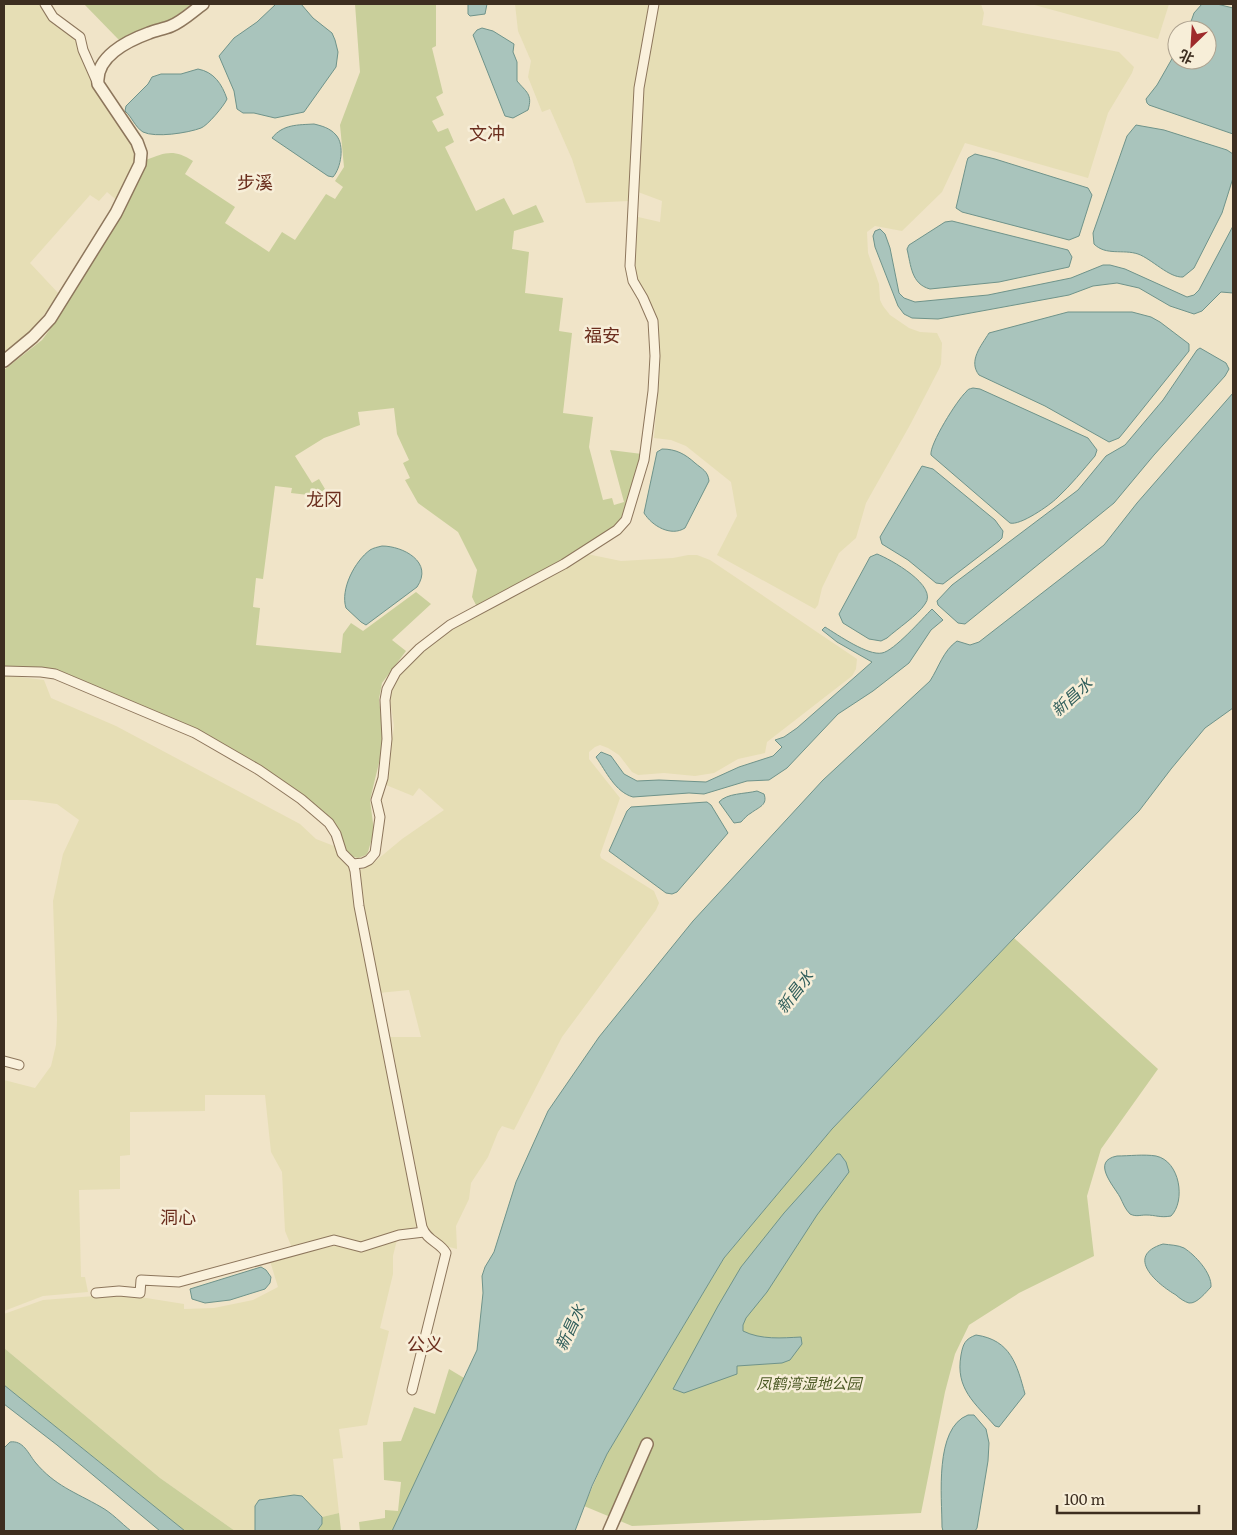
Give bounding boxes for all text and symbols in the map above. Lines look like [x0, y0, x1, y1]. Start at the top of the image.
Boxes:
north arrow [1167, 20, 1217, 70]
text: 北 [1176, 46, 1197, 70]
district label: 文冲 [469, 119, 505, 146]
district label: 步溪 [237, 168, 273, 195]
district label: 福安 [584, 321, 620, 348]
district label: 龙冈 [306, 485, 342, 512]
water label: 新昌水 [1045, 670, 1098, 721]
water label: 新昌水 [770, 964, 819, 1017]
district label: 洞心 [160, 1203, 196, 1230]
water label: 新昌水 [548, 1299, 590, 1354]
district label: 公义 [407, 1330, 443, 1357]
park label: 凤鹤湾湿地公园 [756, 1371, 863, 1394]
scale bar [1057, 1482, 1200, 1514]
text: 100 m [1064, 1487, 1105, 1510]

